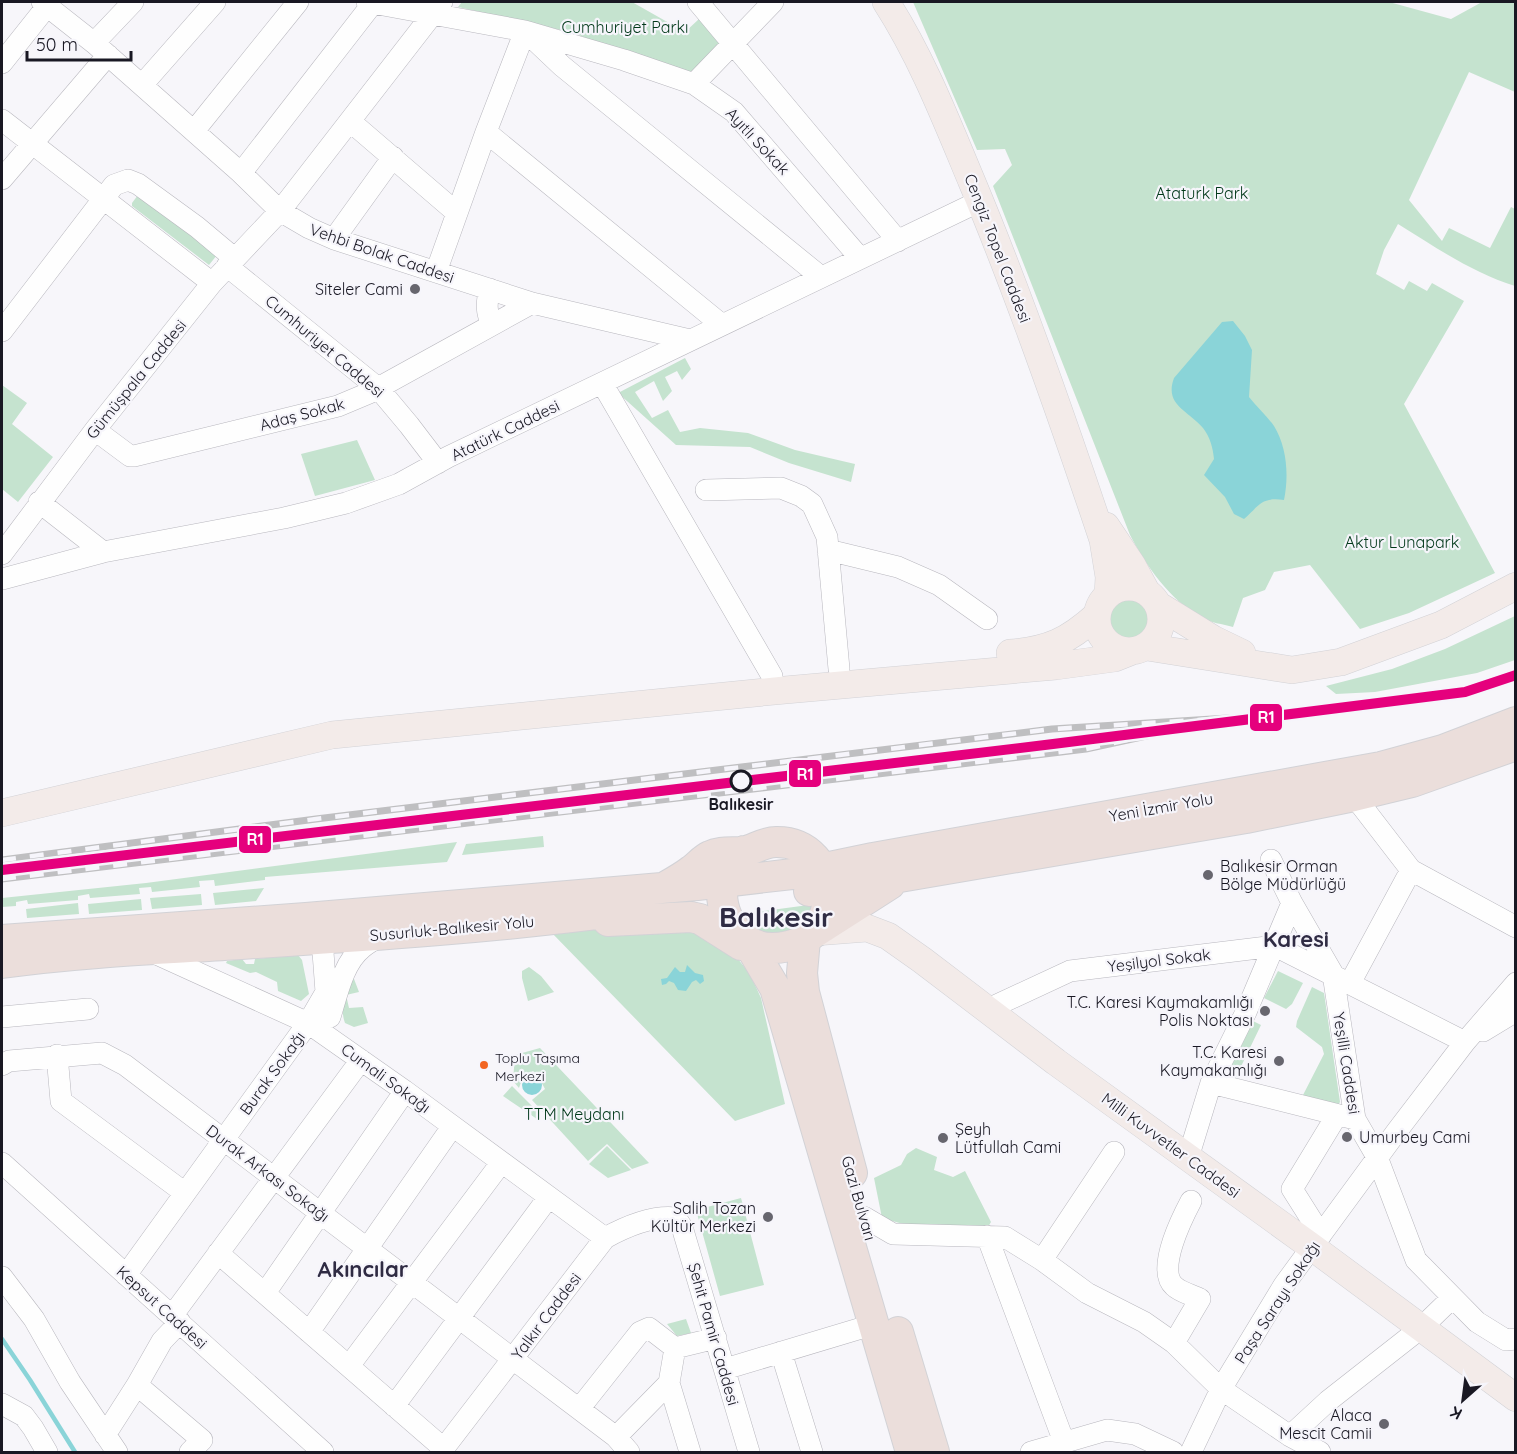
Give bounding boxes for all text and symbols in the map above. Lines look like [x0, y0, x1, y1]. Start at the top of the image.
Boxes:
park label: Cumhuriyet Parkı [561, 17, 689, 37]
scale bar [27, 24, 130, 62]
text: 50 m [36, 33, 78, 56]
street label: Ayıtlı Sokak [722, 103, 794, 179]
street label: Cengiz Topel Caddesi [960, 171, 1036, 325]
park label: Ataturk Park [1156, 183, 1248, 203]
street label: Vehbi Bolak Caddesi [307, 219, 457, 287]
place label: Siteler Cami [315, 279, 403, 299]
marker: Siteler Cami [408, 282, 422, 296]
street label: Cumhuriyet Caddesi [261, 290, 389, 402]
street label: Gümüşpala Caddesi [82, 315, 190, 443]
street label: Adaş Sokak [257, 393, 347, 435]
street label: Atatürk Caddesi [447, 395, 563, 465]
park label: Aktur Lunapark [1345, 532, 1459, 552]
line badge: R1 [1249, 703, 1283, 732]
text: R1 [1257, 707, 1275, 727]
line badge: R1 [788, 759, 822, 788]
text: R1 [796, 764, 814, 784]
marker: Balıkesir [730, 770, 752, 792]
street label: Yeni İzmir Yolu [1107, 788, 1215, 826]
place label: Balıkesir [708, 794, 774, 814]
line badge: R1 [238, 825, 272, 854]
text: R1 [246, 829, 264, 849]
place label: Balıkesir Orman Bölge Müdürlüğü [1220, 856, 1346, 894]
marker: Balıkesir Orman Bölge Müdürlüğü [1201, 868, 1215, 882]
district label: Balıkesir [719, 899, 833, 934]
street label: Susurluk-Balıkesir Yolu [369, 911, 535, 945]
district label: Karesi [1263, 925, 1329, 953]
street label: Yeşilyol Sokak [1106, 944, 1212, 976]
place label: T.C. Karesi Kaymakamlığı Polis Noktası [1067, 992, 1253, 1030]
marker: T.C. Karesi Kaymakamlığı Polis Noktası [1258, 1004, 1272, 1018]
street label: Yeşilli Caddesi [1329, 1011, 1365, 1115]
street label: Burak Sokağı [235, 1027, 309, 1119]
street label: Cumali Sokağı [337, 1039, 435, 1117]
place label: T.C. Karesi Kaymakamlığı [1160, 1042, 1267, 1080]
place label: Toplu Taşıma Merkezi [495, 1049, 580, 1085]
marker: T.C. Karesi Kaymakamlığı [1272, 1054, 1286, 1068]
marker: Toplu Taşıma Merkezi [478, 1059, 490, 1071]
street label: Milli Kuvvetler Caddesi [1098, 1088, 1244, 1202]
park label: TTM Meydanı [524, 1104, 624, 1124]
place label: Şeyh Lütfullah Cami [955, 1119, 1061, 1157]
street label: Durak Arkası Sokağı [202, 1120, 334, 1226]
place label: Umurbey Cami [1359, 1127, 1471, 1147]
marker: Umurbey Cami [1340, 1130, 1354, 1144]
marker: Şeyh Lütfullah Cami [936, 1131, 950, 1145]
street label: Gazi Bulvarı [837, 1153, 881, 1243]
place label: Salih Tozan Kültür Merkezi [651, 1198, 756, 1236]
marker: Salih Tozan Kültür Merkezi [761, 1210, 775, 1224]
street label: Paşa Sarayı Sokağı [1230, 1237, 1324, 1367]
district label: Akıncılar [318, 1255, 409, 1283]
street label: Şehit Pamir Caddesi [684, 1260, 744, 1408]
street label: Kepsut Caddesi [113, 1261, 211, 1353]
street label: Yalkır Caddesi [507, 1269, 585, 1363]
north arrow [1433, 1370, 1493, 1430]
text: K [1447, 1402, 1465, 1425]
place label: Alaca Mescit Camii [1279, 1405, 1372, 1443]
marker: Alaca Mescit Camii [1377, 1417, 1391, 1431]

